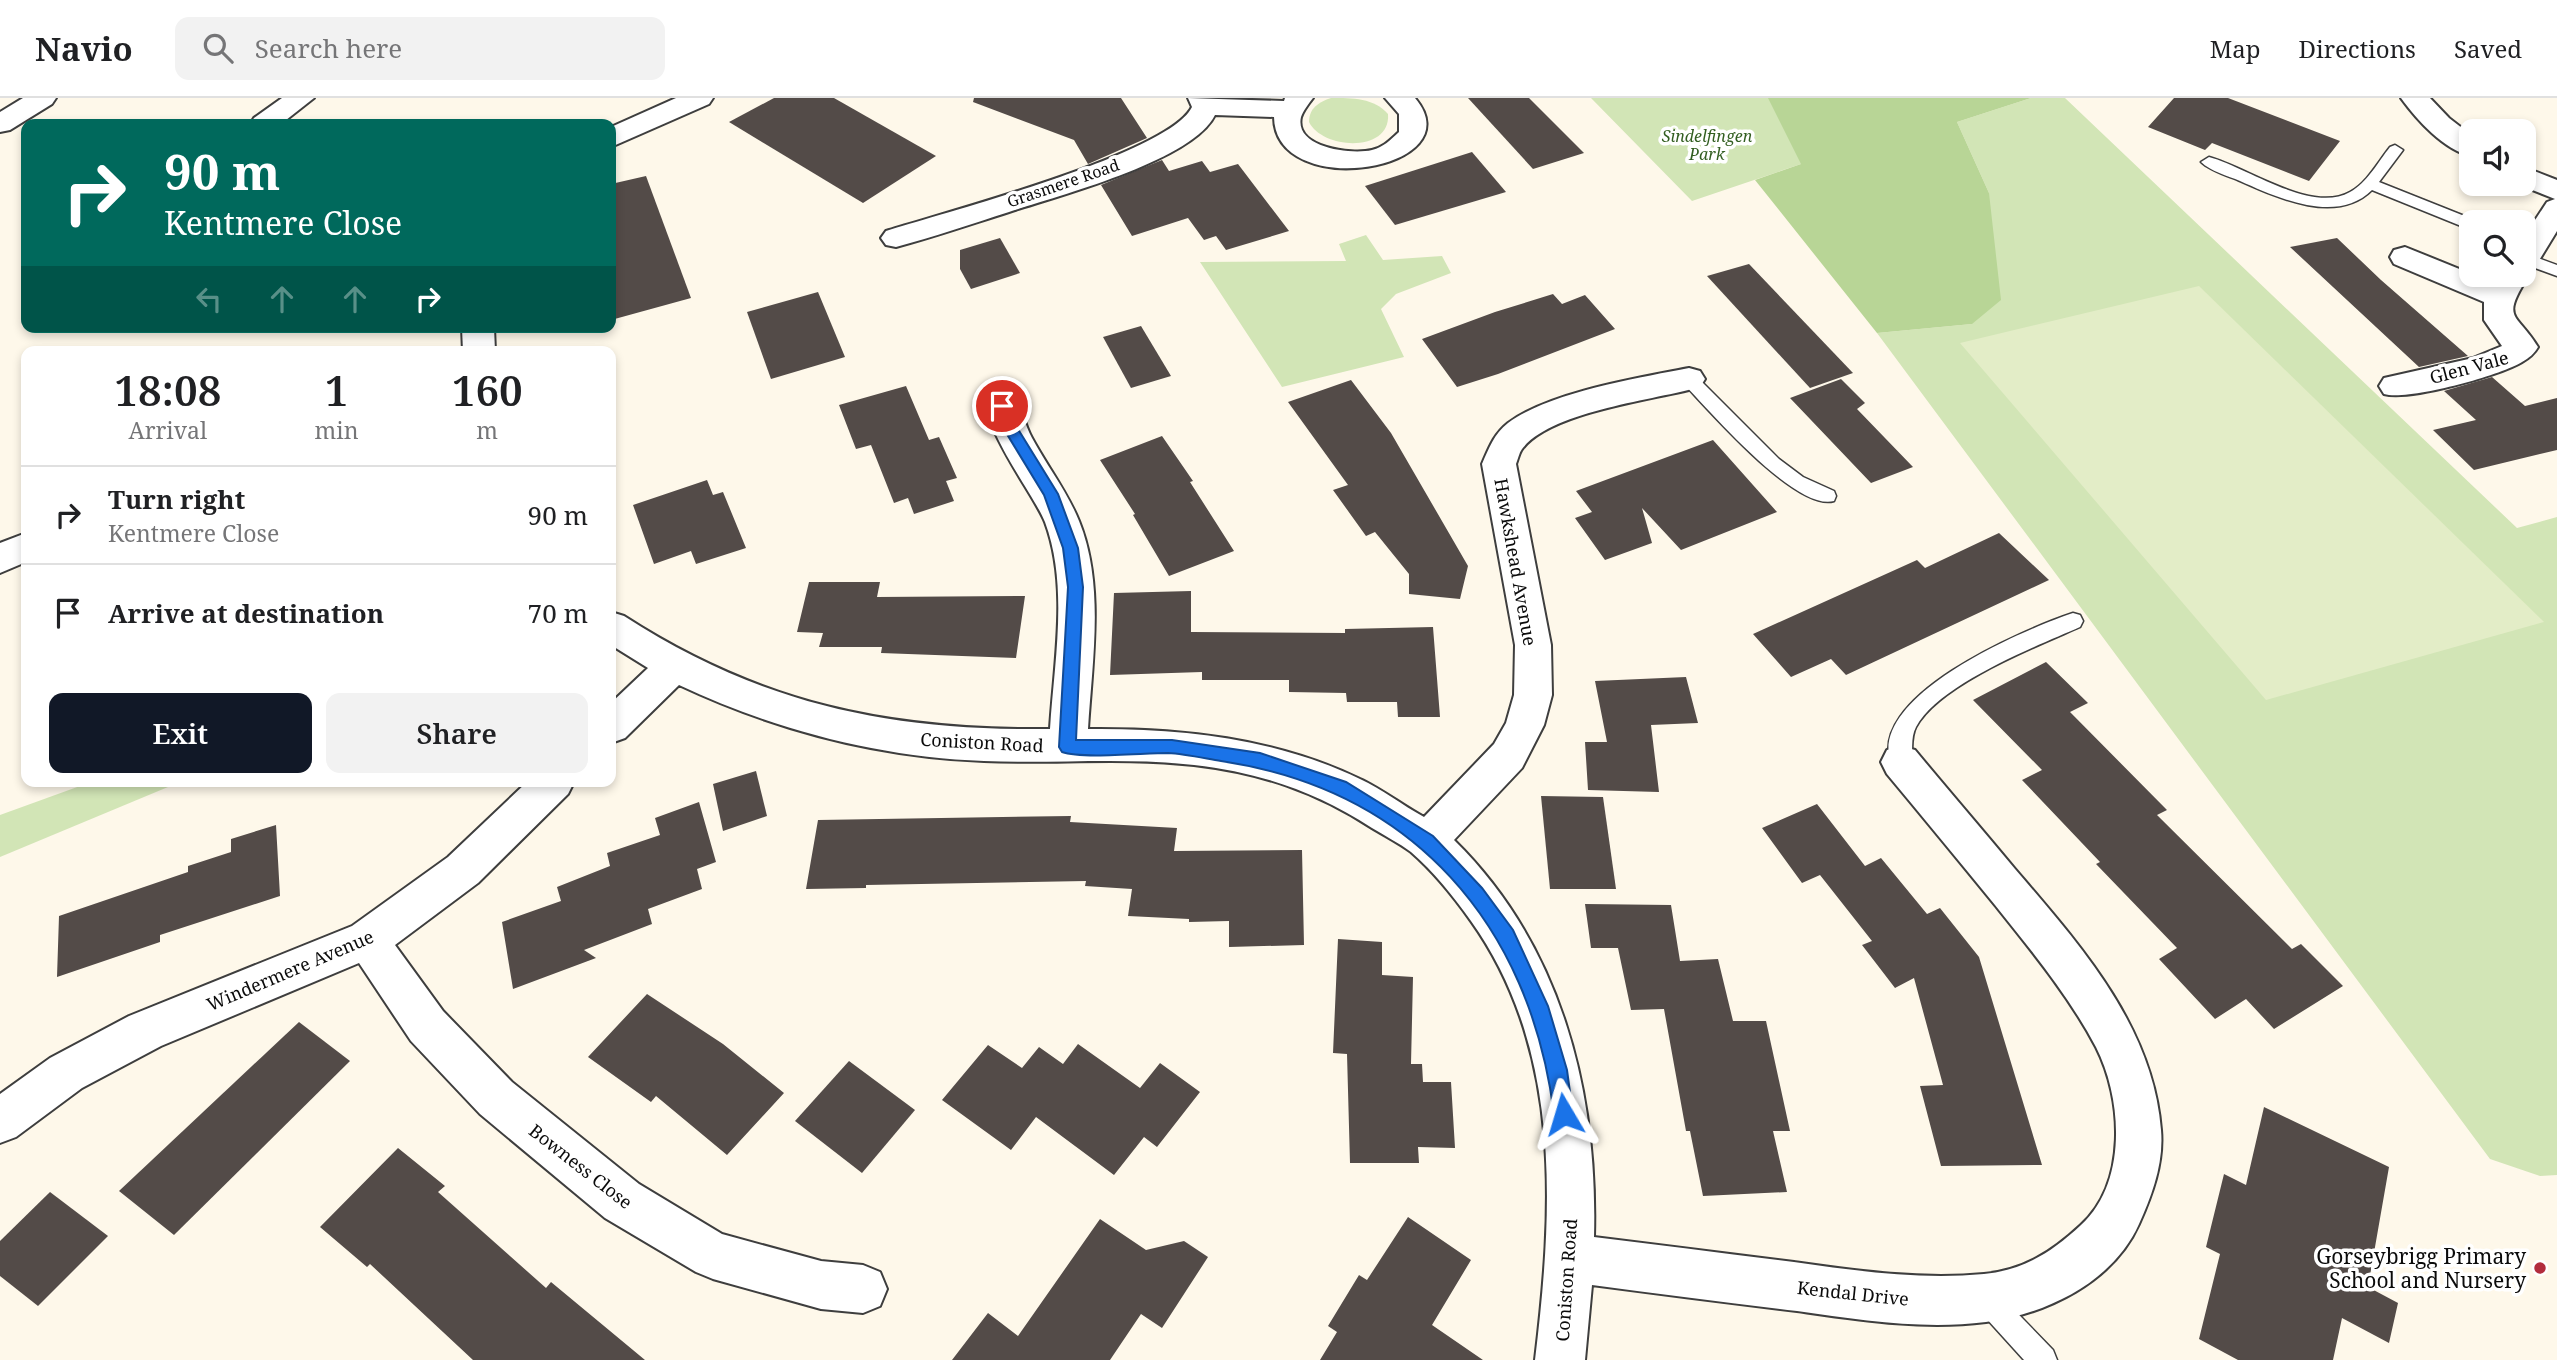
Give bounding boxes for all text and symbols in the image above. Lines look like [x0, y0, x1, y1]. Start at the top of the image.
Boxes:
search box [175, 17, 665, 80]
text: Navio [35, 26, 133, 71]
icon: search [199, 29, 237, 67]
text: Search here [255, 30, 402, 66]
text: Map [2210, 32, 2261, 65]
text: Directions [2299, 32, 2416, 65]
text: Saved [2454, 32, 2522, 65]
map controls [2459, 119, 2536, 287]
button: sound [2459, 119, 2536, 196]
park label: Sindelfingen Park [1662, 125, 1753, 165]
text: 90 m [164, 138, 280, 204]
icon: right [49, 147, 140, 238]
street label: Grasmere Road [1004, 153, 1122, 213]
text: Kentmere Close [164, 201, 402, 244]
button: search [2459, 210, 2536, 287]
icon: left [190, 280, 228, 318]
icon: ahead [263, 280, 301, 318]
icon: ahead [336, 280, 374, 318]
icon: right [409, 280, 447, 318]
street label: Glen Vale [2427, 345, 2511, 389]
text: 18:08 [114, 361, 221, 418]
text: 1 [325, 361, 348, 418]
text: 160 [452, 361, 523, 418]
pin [972, 376, 1032, 436]
icon: arrive [983, 387, 1021, 425]
text: Arrival [128, 414, 207, 446]
text: min [315, 414, 359, 446]
text: m [476, 414, 498, 446]
street label: Hawkshead Avenue [1489, 476, 1543, 648]
text: Turn right [108, 481, 245, 517]
icon: right [49, 496, 87, 534]
text: 90 m [528, 497, 588, 533]
text: Kentmere Close [108, 517, 279, 549]
icon: arrive [49, 594, 87, 632]
text: Arrive at destination [108, 595, 384, 631]
text: 70 m [528, 595, 588, 631]
button: Exit [49, 693, 312, 773]
button: Share [326, 693, 588, 773]
street label: Coniston Road [920, 727, 1044, 757]
street label: Windermere Avenue [203, 924, 377, 1016]
position arrow [1527, 1077, 1601, 1151]
street label: Bowness Close [525, 1118, 637, 1214]
street label: Coniston Road [1550, 1218, 1582, 1342]
place label: Gorseybrigg Primary School and Nursery [2316, 1242, 2526, 1294]
marker: Gorseybrigg Primary School and Nursery [2532, 1260, 2548, 1276]
street label: Kendal Drive [1796, 1275, 1910, 1311]

